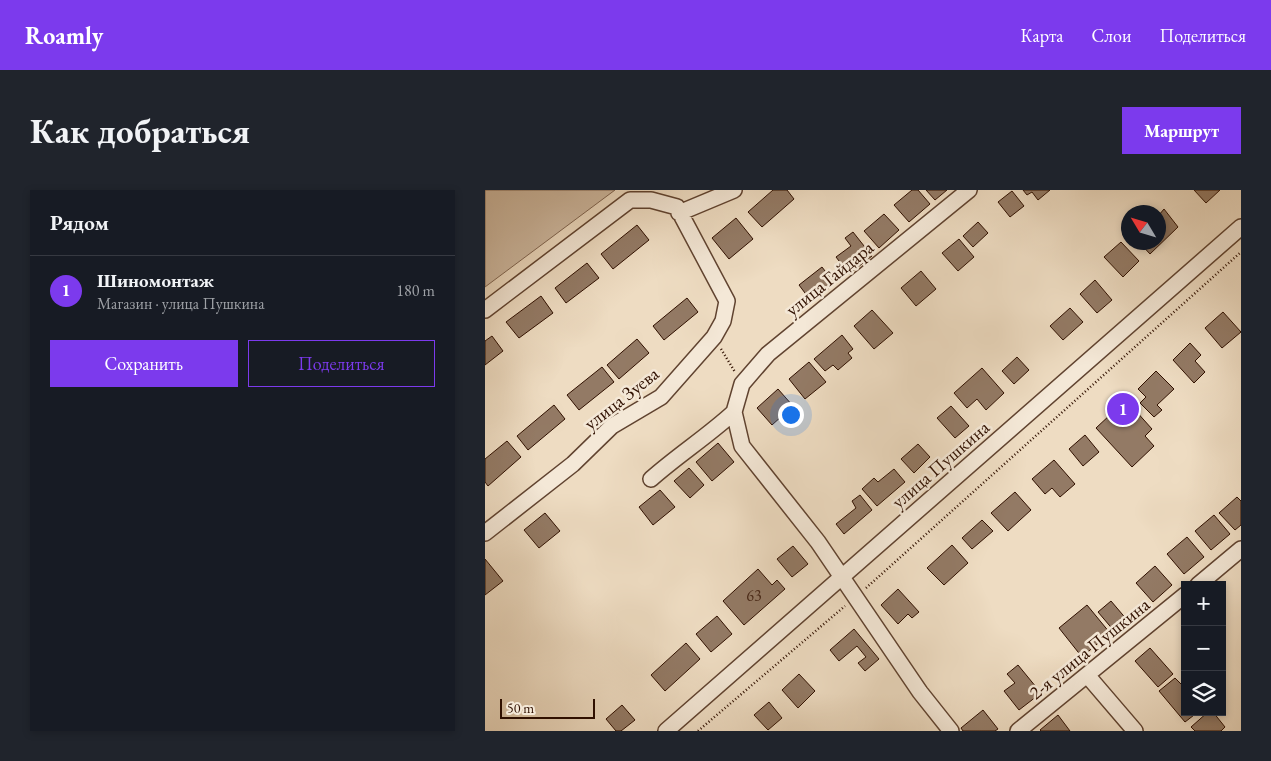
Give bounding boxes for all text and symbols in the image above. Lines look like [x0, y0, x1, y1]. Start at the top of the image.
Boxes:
text: Roamly [25, 20, 103, 51]
text: Карта [1021, 24, 1064, 47]
text: Слои [1092, 24, 1131, 47]
text: Поделиться [1159, 24, 1246, 47]
button: Маршрут [1122, 107, 1241, 154]
text: Как добраться [30, 108, 250, 153]
north arrow [1121, 205, 1166, 250]
text: Рядом [50, 209, 109, 236]
street label: улица Гайдара [780, 235, 879, 322]
text: Шиномонтаж [97, 268, 214, 293]
text: 1 [62, 280, 70, 301]
text: 180 m [396, 280, 435, 301]
text: Магазин · улица Пушкина [97, 293, 265, 314]
button: Сохранить [50, 340, 238, 387]
button: Поделиться [248, 340, 435, 387]
street label: улица Зуева [579, 361, 664, 436]
pin: 1 [1107, 390, 1139, 428]
your location [778, 402, 804, 428]
street label: улица Пушкина [886, 415, 995, 514]
map controls [1181, 581, 1226, 716]
button: + [1181, 581, 1226, 626]
house number: 63 [746, 585, 762, 606]
street label: 2-я улица Пушкина [1024, 592, 1155, 705]
button: − [1181, 626, 1226, 671]
button: layers [1181, 671, 1226, 716]
scale bar [500, 696, 595, 719]
text: 50 m [507, 699, 534, 717]

